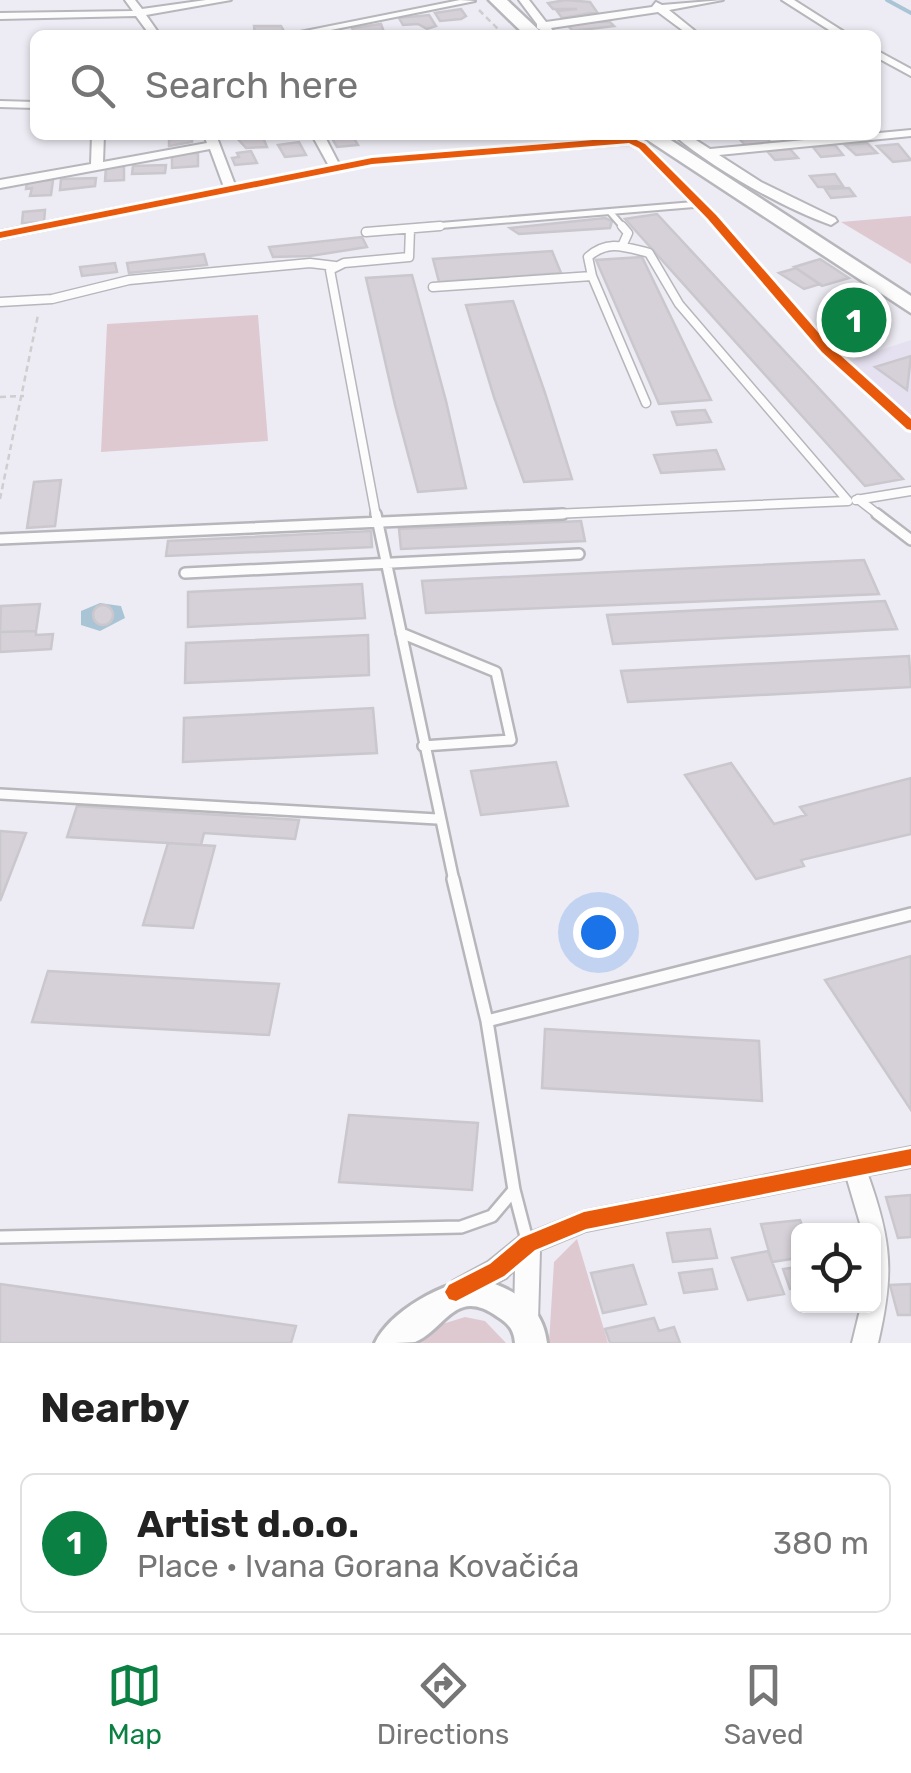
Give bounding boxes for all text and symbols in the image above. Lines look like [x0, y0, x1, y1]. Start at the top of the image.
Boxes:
search box [30, 30, 881, 140]
icon: search [65, 58, 120, 113]
text: Search here [145, 62, 358, 108]
pin: 1 [822, 282, 886, 358]
your location [573, 907, 624, 958]
map controls [791, 1223, 881, 1313]
button: locate [791, 1223, 881, 1313]
text: Nearby [40, 1383, 190, 1433]
text: Artist d.o.o. [137, 1501, 359, 1547]
text: 1 [67, 1524, 82, 1562]
text: 380 m [773, 1524, 869, 1562]
text: Place · Ivana Gorana Kovačića [137, 1547, 579, 1585]
tab: Map [107, 1658, 162, 1751]
tab: Directions [377, 1658, 509, 1751]
tab: Saved [724, 1658, 804, 1751]

